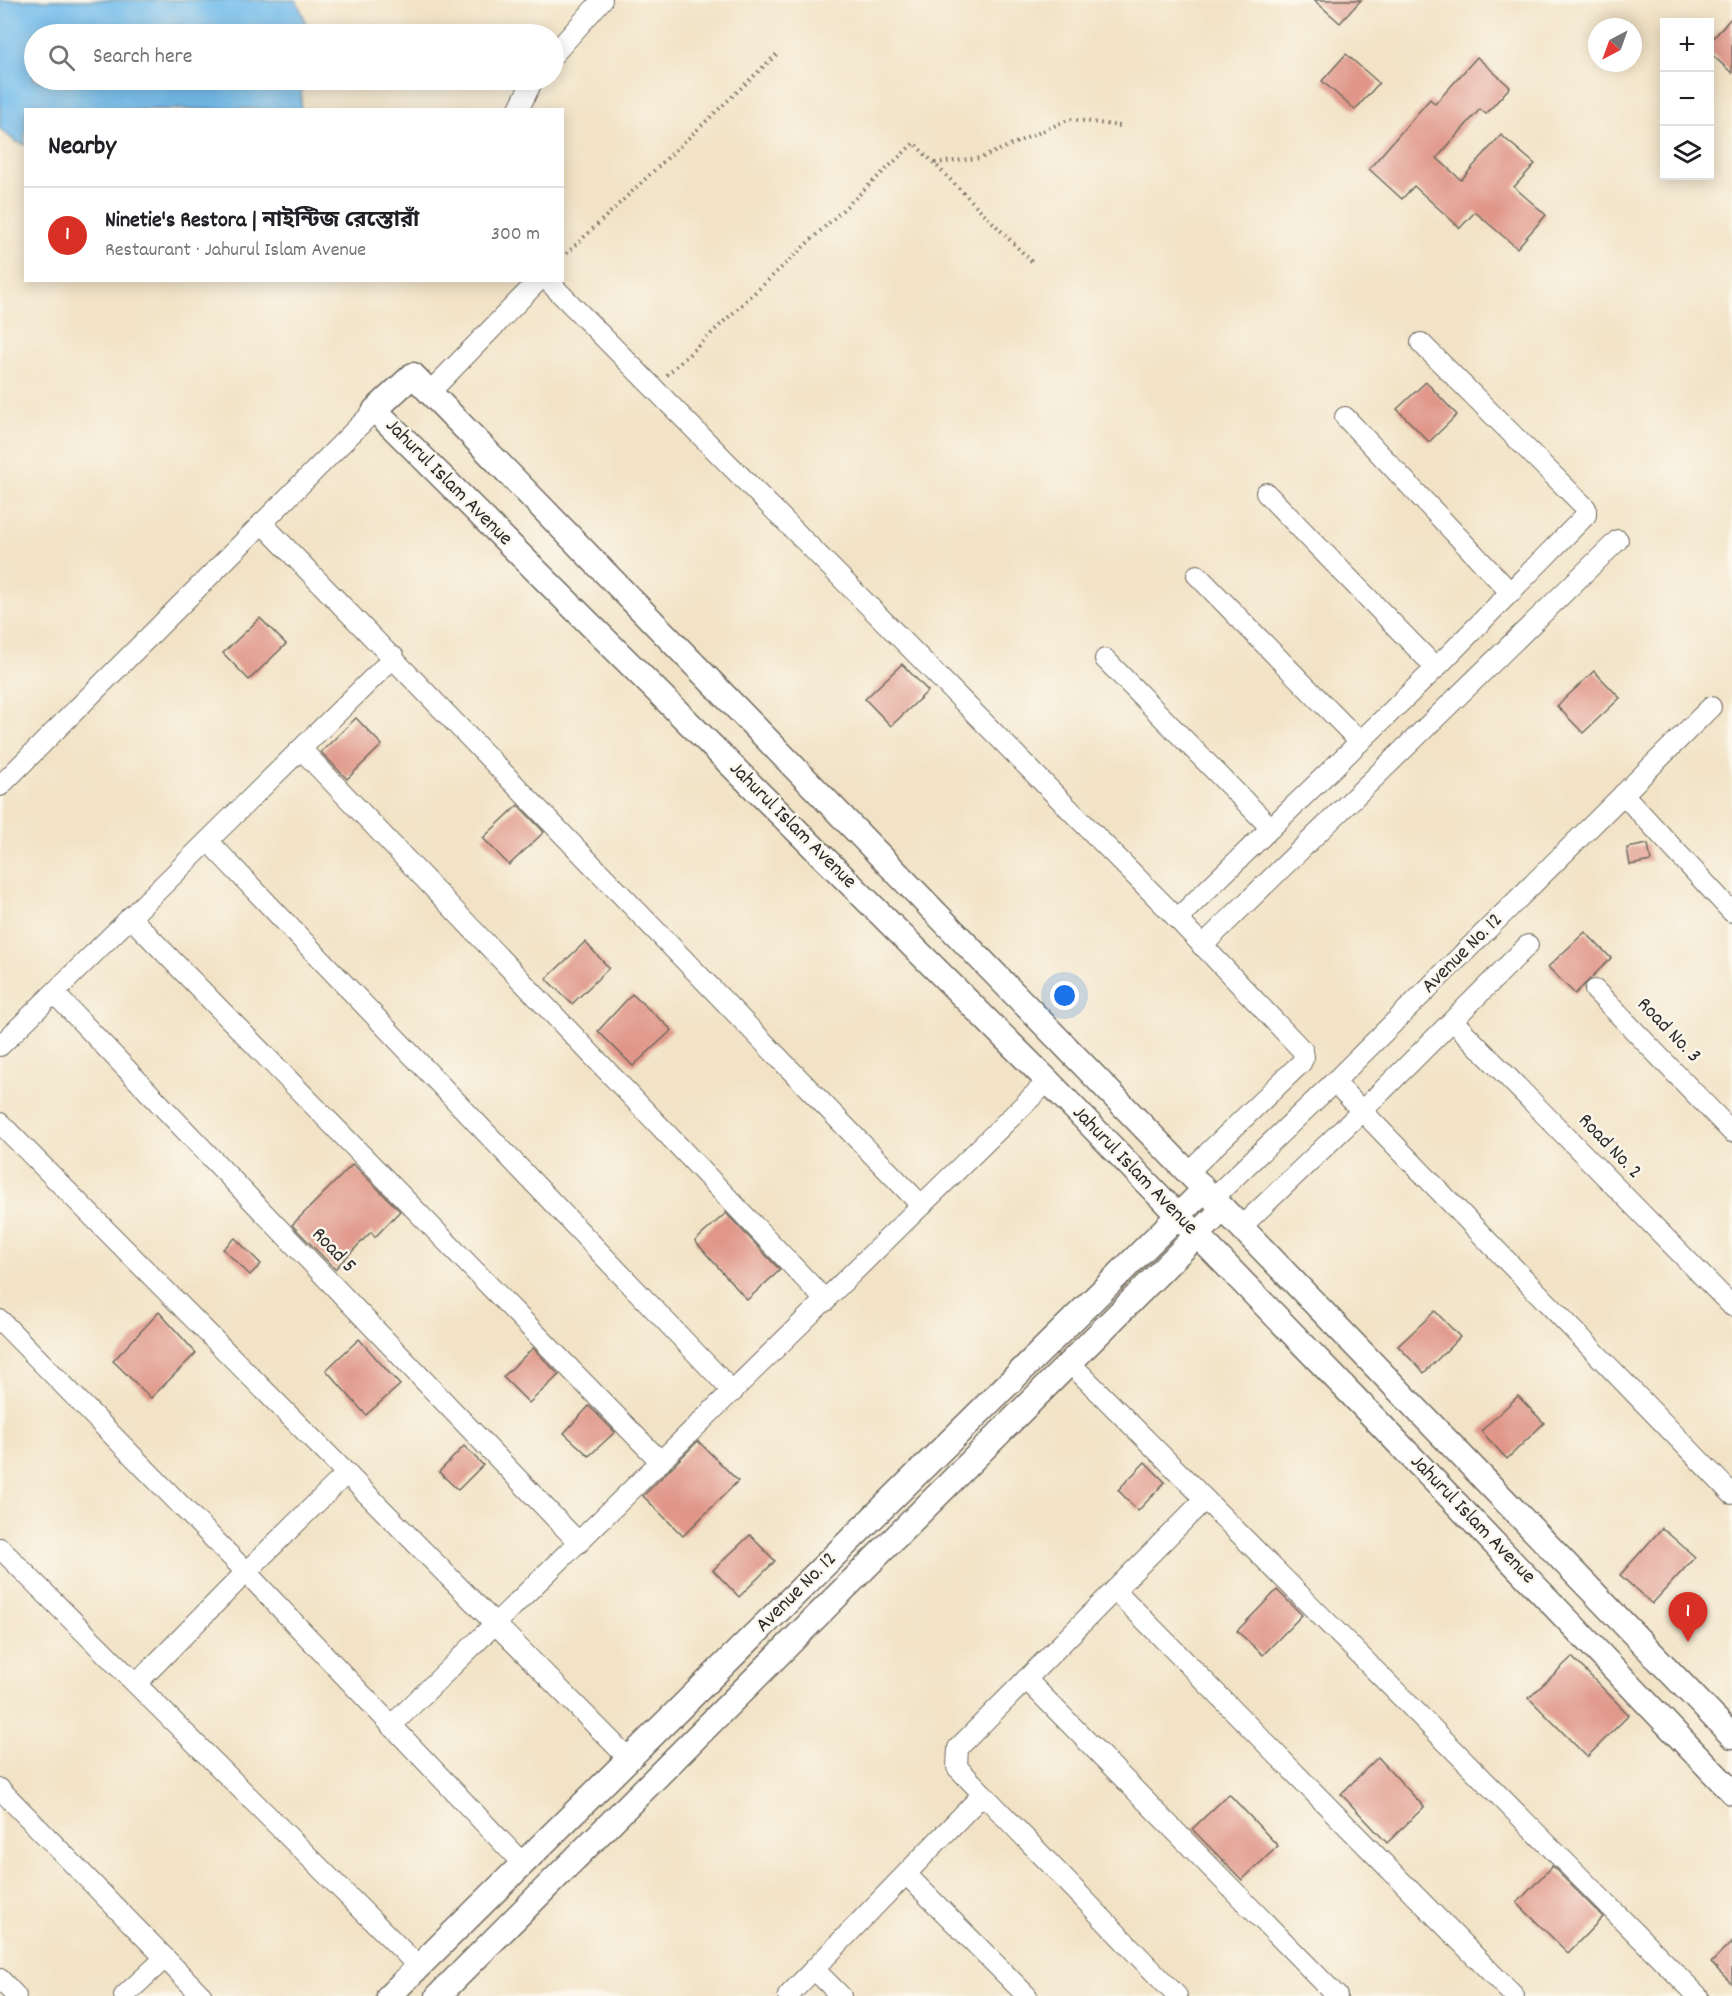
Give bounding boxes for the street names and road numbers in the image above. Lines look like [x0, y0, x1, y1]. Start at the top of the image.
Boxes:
street label: Jahurul Islam Avenue [377, 412, 519, 554]
street label: Jahurul Islam Avenue [721, 755, 863, 897]
street label: Avenue No. 12 [1416, 907, 1510, 1001]
street label: Road No. 3 [1629, 991, 1707, 1071]
street label: Jahurul Islam Avenue [1064, 1100, 1204, 1242]
street label: Road No. 2 [1570, 1107, 1648, 1187]
street label: Road 5 [304, 1221, 362, 1281]
street label: Jahurul Islam Avenue [1402, 1449, 1542, 1591]
street label: Avenue No. 12 [750, 1546, 844, 1640]

